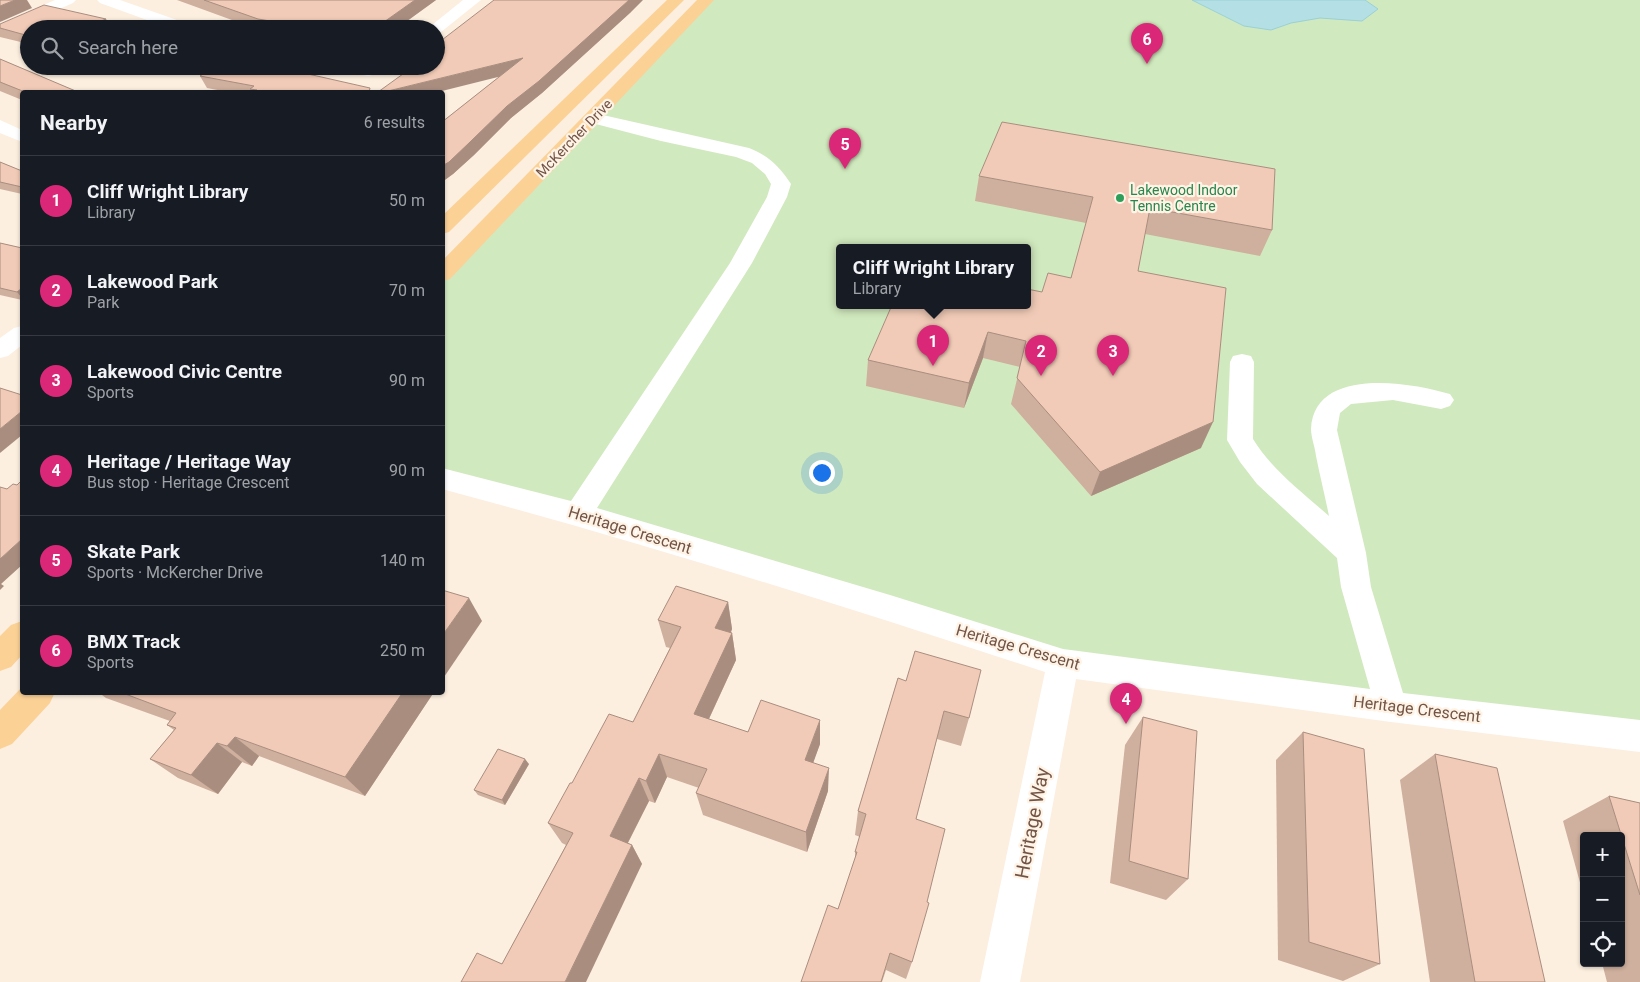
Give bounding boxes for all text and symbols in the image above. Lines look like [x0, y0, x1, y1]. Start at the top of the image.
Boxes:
search box [20, 20, 445, 75]
pin: 6 [1131, 23, 1163, 64]
icon: search [38, 34, 66, 62]
text: Search here [78, 36, 178, 59]
street label: McKercher Drive [533, 96, 615, 180]
text: Nearby [40, 111, 107, 135]
text: 6 results [364, 113, 425, 132]
pin: 5 [829, 128, 861, 169]
text: Cliff Wright Library [87, 180, 248, 203]
place label: Lakewood Indoor Tennis Centre [1130, 182, 1238, 214]
text: 1 [51, 191, 61, 210]
text: 50 m [389, 191, 425, 210]
marker: Lakewood Indoor Tennis Centre [1114, 192, 1126, 204]
text: Library [87, 203, 135, 222]
popup [836, 244, 1031, 309]
text: Cliff Wright Library [853, 256, 1014, 279]
text: Lakewood Park [87, 270, 218, 293]
text: Library [853, 279, 901, 298]
text: 2 [51, 281, 61, 300]
text: 70 m [389, 281, 425, 300]
text: Park [87, 293, 119, 312]
pin: 1 [917, 325, 949, 366]
pin: 2 [1025, 335, 1057, 376]
pin: 3 [1097, 335, 1129, 376]
text: Lakewood Civic Centre [87, 360, 282, 383]
text: 3 [51, 371, 61, 390]
text: 90 m [389, 371, 425, 390]
text: Sports [87, 383, 134, 402]
text: Heritage / Heritage Way [87, 450, 291, 473]
your location [809, 460, 835, 486]
text: 4 [51, 461, 61, 480]
text: 90 m [389, 461, 425, 480]
text: Bus stop · Heritage Crescent [87, 473, 290, 492]
street label: Heritage Crescent [566, 502, 694, 558]
text: Skate Park [87, 540, 180, 563]
text: 5 [51, 551, 61, 570]
text: 140 m [380, 551, 425, 570]
text: Sports · McKercher Drive [87, 563, 263, 582]
street label: Heritage Crescent [954, 620, 1082, 674]
text: BMX Track [87, 630, 180, 653]
text: 6 [51, 641, 61, 660]
text: 250 m [380, 641, 425, 660]
text: Sports [87, 653, 134, 672]
pin: 4 [1110, 683, 1142, 724]
street label: Heritage Crescent [1352, 692, 1482, 726]
street label: Heritage Way [1010, 766, 1054, 880]
map controls [1580, 832, 1625, 967]
button: + [1580, 832, 1625, 877]
button: − [1580, 877, 1625, 922]
button: locate [1580, 922, 1625, 967]

